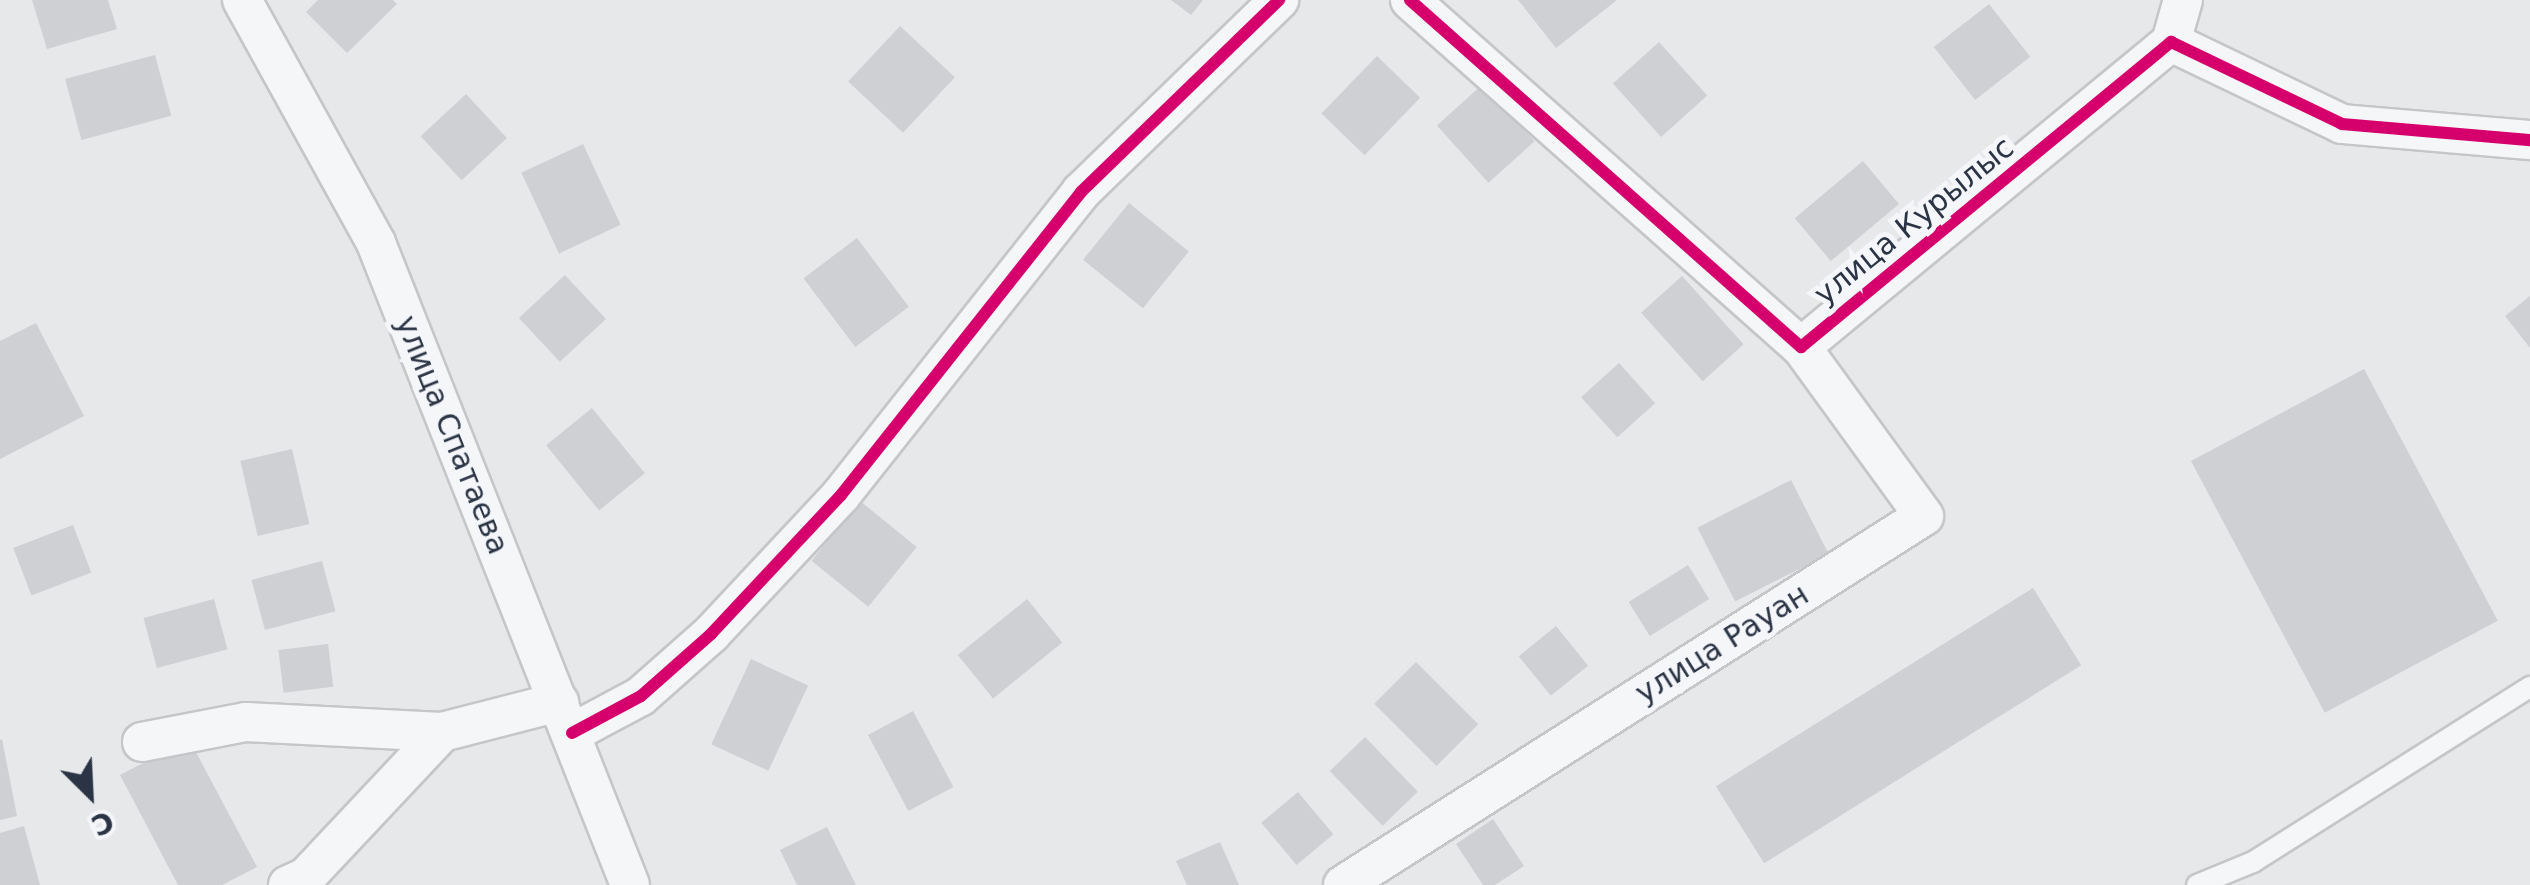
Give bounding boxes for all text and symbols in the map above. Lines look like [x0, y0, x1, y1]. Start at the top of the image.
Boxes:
street label: улица Курылыс [1807, 130, 2021, 312]
street label: улица Спатаева [388, 310, 516, 560]
street label: улица Рауан [1629, 577, 1815, 711]
north arrow [40, 745, 140, 845]
text: С [86, 804, 119, 842]

